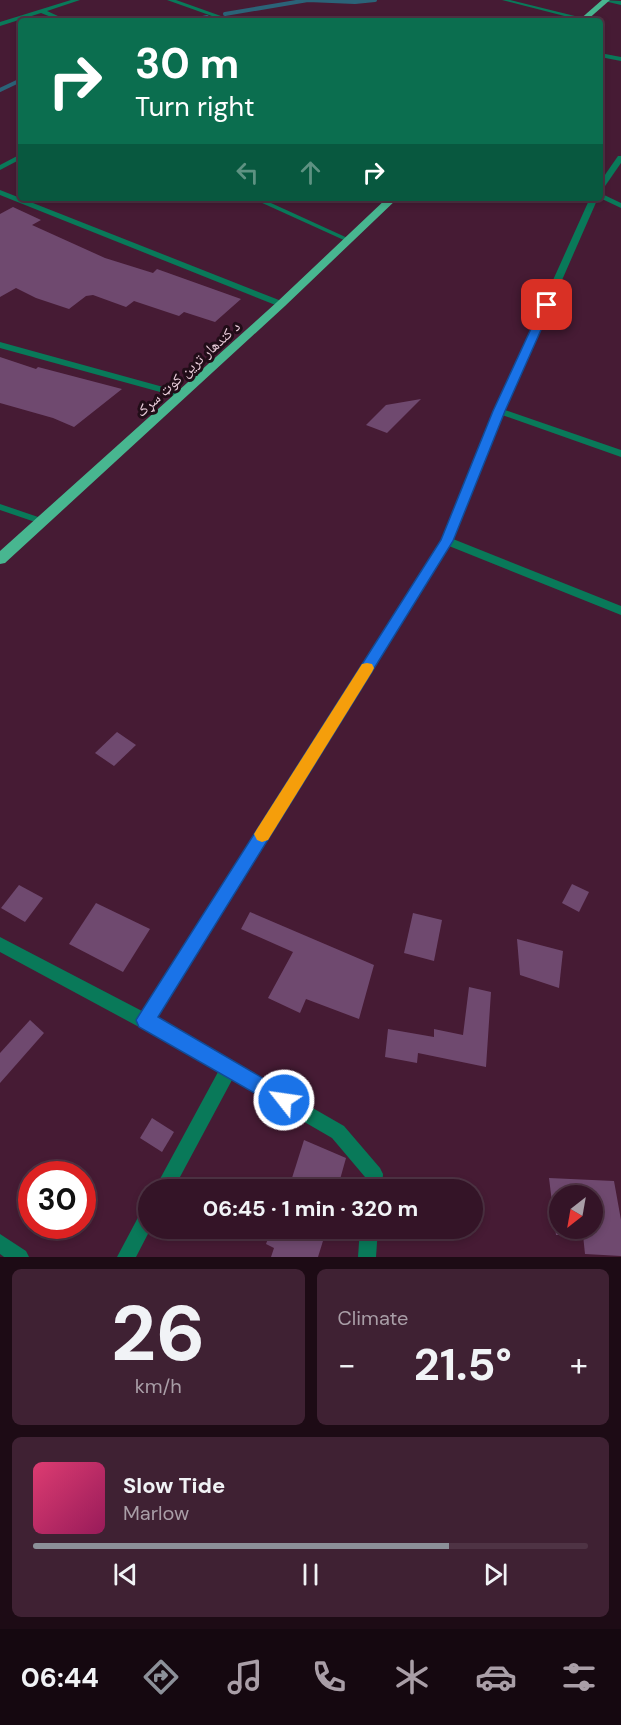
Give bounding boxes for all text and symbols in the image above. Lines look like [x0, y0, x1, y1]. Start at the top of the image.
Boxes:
text: 30 m [135, 36, 239, 91]
icon: right [36, 42, 114, 120]
text: Turn right [135, 89, 255, 124]
icon: left [231, 156, 264, 189]
icon: ahead [294, 156, 327, 189]
icon: right [357, 156, 390, 189]
pin [521, 279, 572, 330]
icon: arrive [530, 288, 563, 321]
street label: د کندهار ترين کوټ سړک [132, 317, 244, 421]
position arrow [252, 1068, 316, 1132]
speed limit sign: 30 [18, 1161, 96, 1239]
north arrow [549, 1185, 603, 1239]
map controls [549, 1185, 603, 1239]
text: 06:45 · 1 min · 320 m [203, 1194, 418, 1223]
text: 26 [111, 1283, 205, 1384]
text: Climate [338, 1305, 408, 1331]
text: 21.5° [414, 1335, 512, 1394]
text: − [338, 1343, 356, 1386]
text: + [570, 1343, 588, 1386]
text: km/h [135, 1373, 182, 1399]
text: Slow Tide [123, 1471, 225, 1500]
text: Marlow [123, 1500, 189, 1526]
icon: previous [109, 1558, 142, 1591]
icon: pause [294, 1558, 327, 1591]
icon: next [479, 1558, 512, 1591]
icon: directions [140, 1656, 182, 1698]
icon: music [224, 1656, 266, 1698]
icon: phone [308, 1656, 350, 1698]
icon: climate [391, 1656, 433, 1698]
icon: car [475, 1656, 517, 1698]
icon: filters [558, 1656, 600, 1698]
text: 06:44 [21, 1660, 99, 1695]

